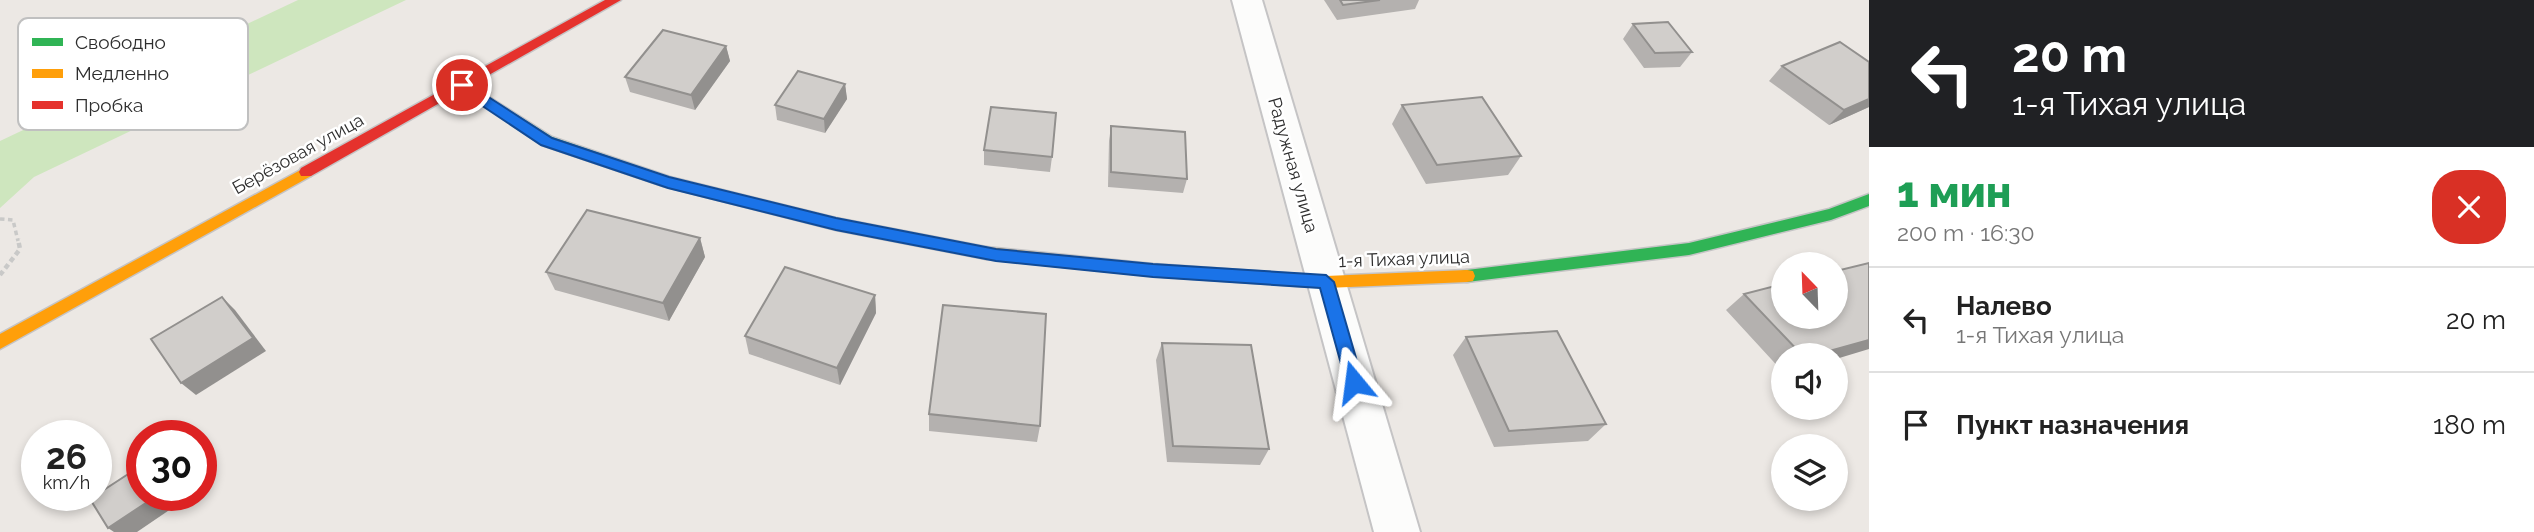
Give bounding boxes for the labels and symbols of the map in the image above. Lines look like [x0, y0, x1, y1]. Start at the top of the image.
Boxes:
legend [18, 18, 248, 130]
text: Свободно [75, 31, 166, 53]
pin [432, 55, 492, 115]
text: Медленно [75, 62, 169, 84]
text: Пробка [75, 94, 143, 116]
street label: Радужная улица [1264, 95, 1323, 235]
street label: Берёзовая улица [228, 109, 367, 198]
street label: 1-я Тихая улица [1338, 246, 1470, 271]
north arrow [1771, 252, 1848, 329]
position arrow [1317, 345, 1391, 419]
speed limit sign: 30 [126, 420, 217, 511]

